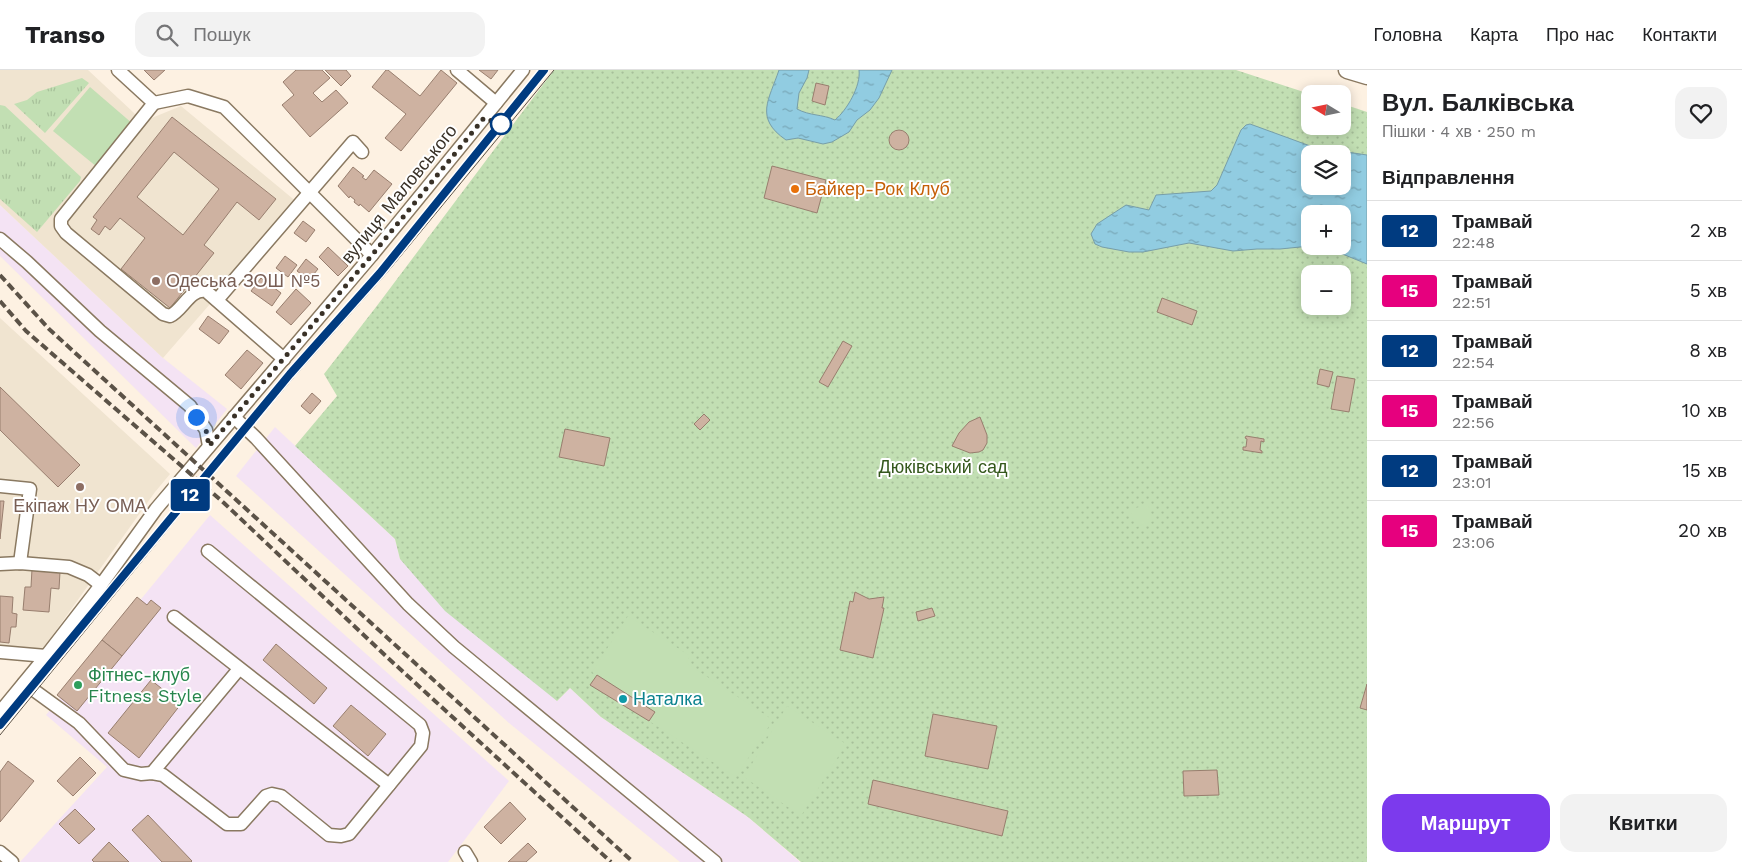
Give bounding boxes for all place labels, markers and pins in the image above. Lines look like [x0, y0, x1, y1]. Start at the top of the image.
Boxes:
unlabelled marker [490, 113, 512, 135]
place label: Байкер-Рок Клуб [805, 178, 950, 199]
marker: Байкер-Рок Клуб [789, 183, 801, 195]
place label: Одеська ЗОШ №5 [166, 270, 320, 291]
marker: Одеська ЗОШ №5 [150, 275, 162, 287]
marker: Екіпаж НУ ОМА [74, 481, 86, 493]
place label: Екіпаж НУ ОМА [13, 495, 147, 516]
place label: Фітнес-клуб Fitness Style [88, 664, 202, 706]
marker: Фітнес-клуб Fitness Style [72, 679, 84, 691]
place label: Наталка [633, 688, 703, 709]
marker: Наталка [617, 693, 629, 705]

